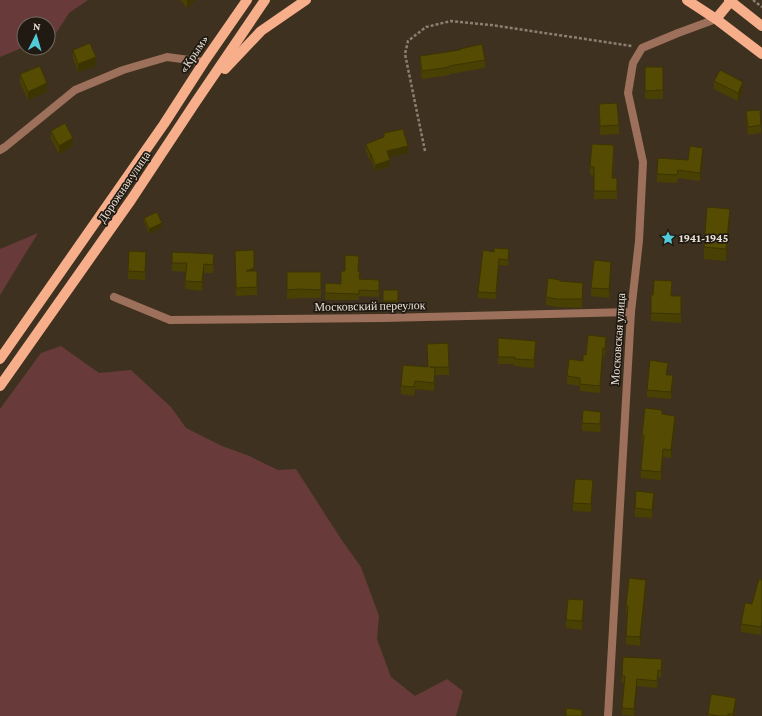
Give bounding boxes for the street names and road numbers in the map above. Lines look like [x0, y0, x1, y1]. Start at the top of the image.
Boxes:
street label: «Крым» [176, 32, 212, 76]
street label: Дорожная улица [95, 148, 153, 225]
street label: Московская улица [608, 292, 628, 386]
street label: Московский переулок [314, 298, 426, 314]

